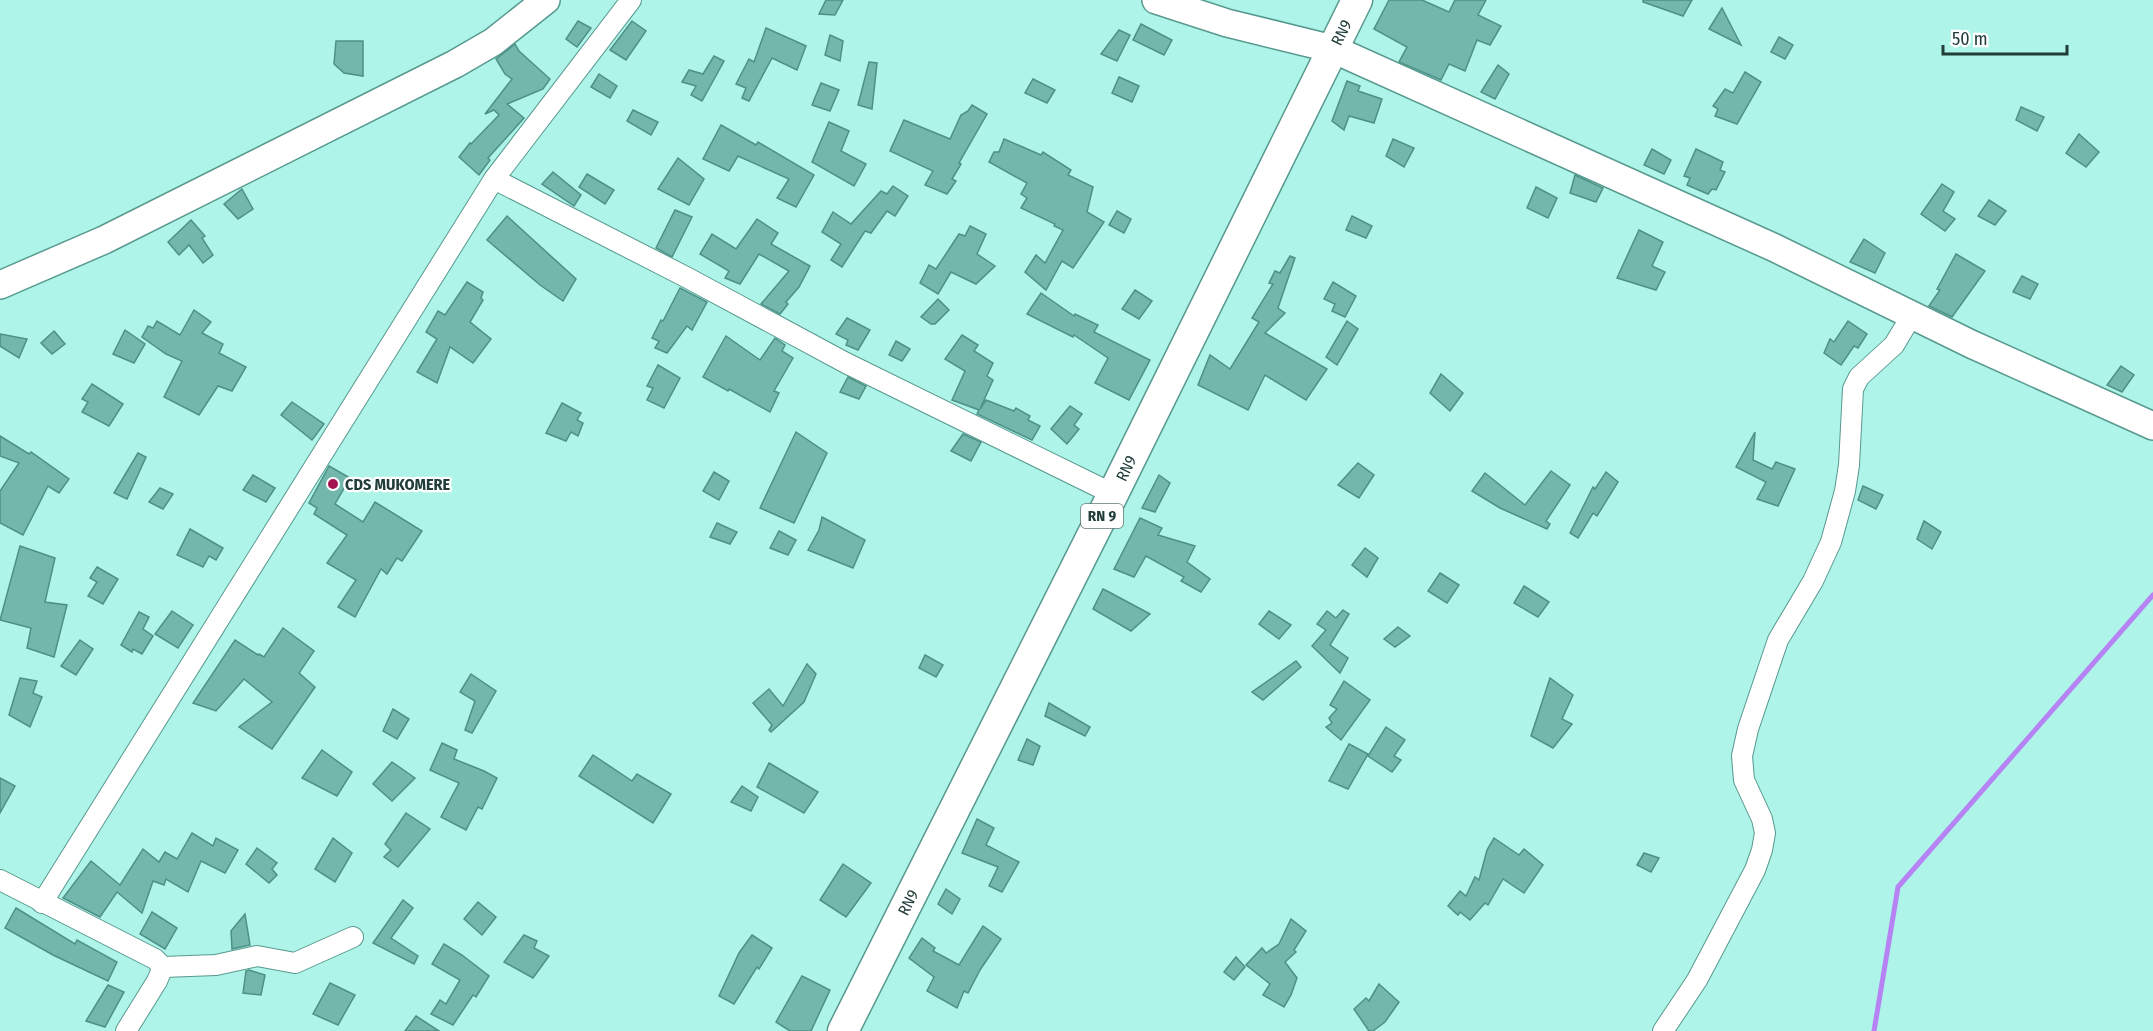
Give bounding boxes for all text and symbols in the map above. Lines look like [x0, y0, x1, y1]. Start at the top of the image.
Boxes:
street label: RN9 [1327, 16, 1355, 48]
scale bar [1943, 18, 2068, 56]
text: 50 m [1952, 28, 1988, 50]
street label: RN9 [1111, 452, 1140, 484]
place label: CDS MUKOMERE [345, 475, 450, 494]
marker: CDS MUKOMERE [326, 477, 340, 491]
road number: RN 9 [1081, 504, 1123, 528]
street label: RN9 [893, 886, 922, 918]

